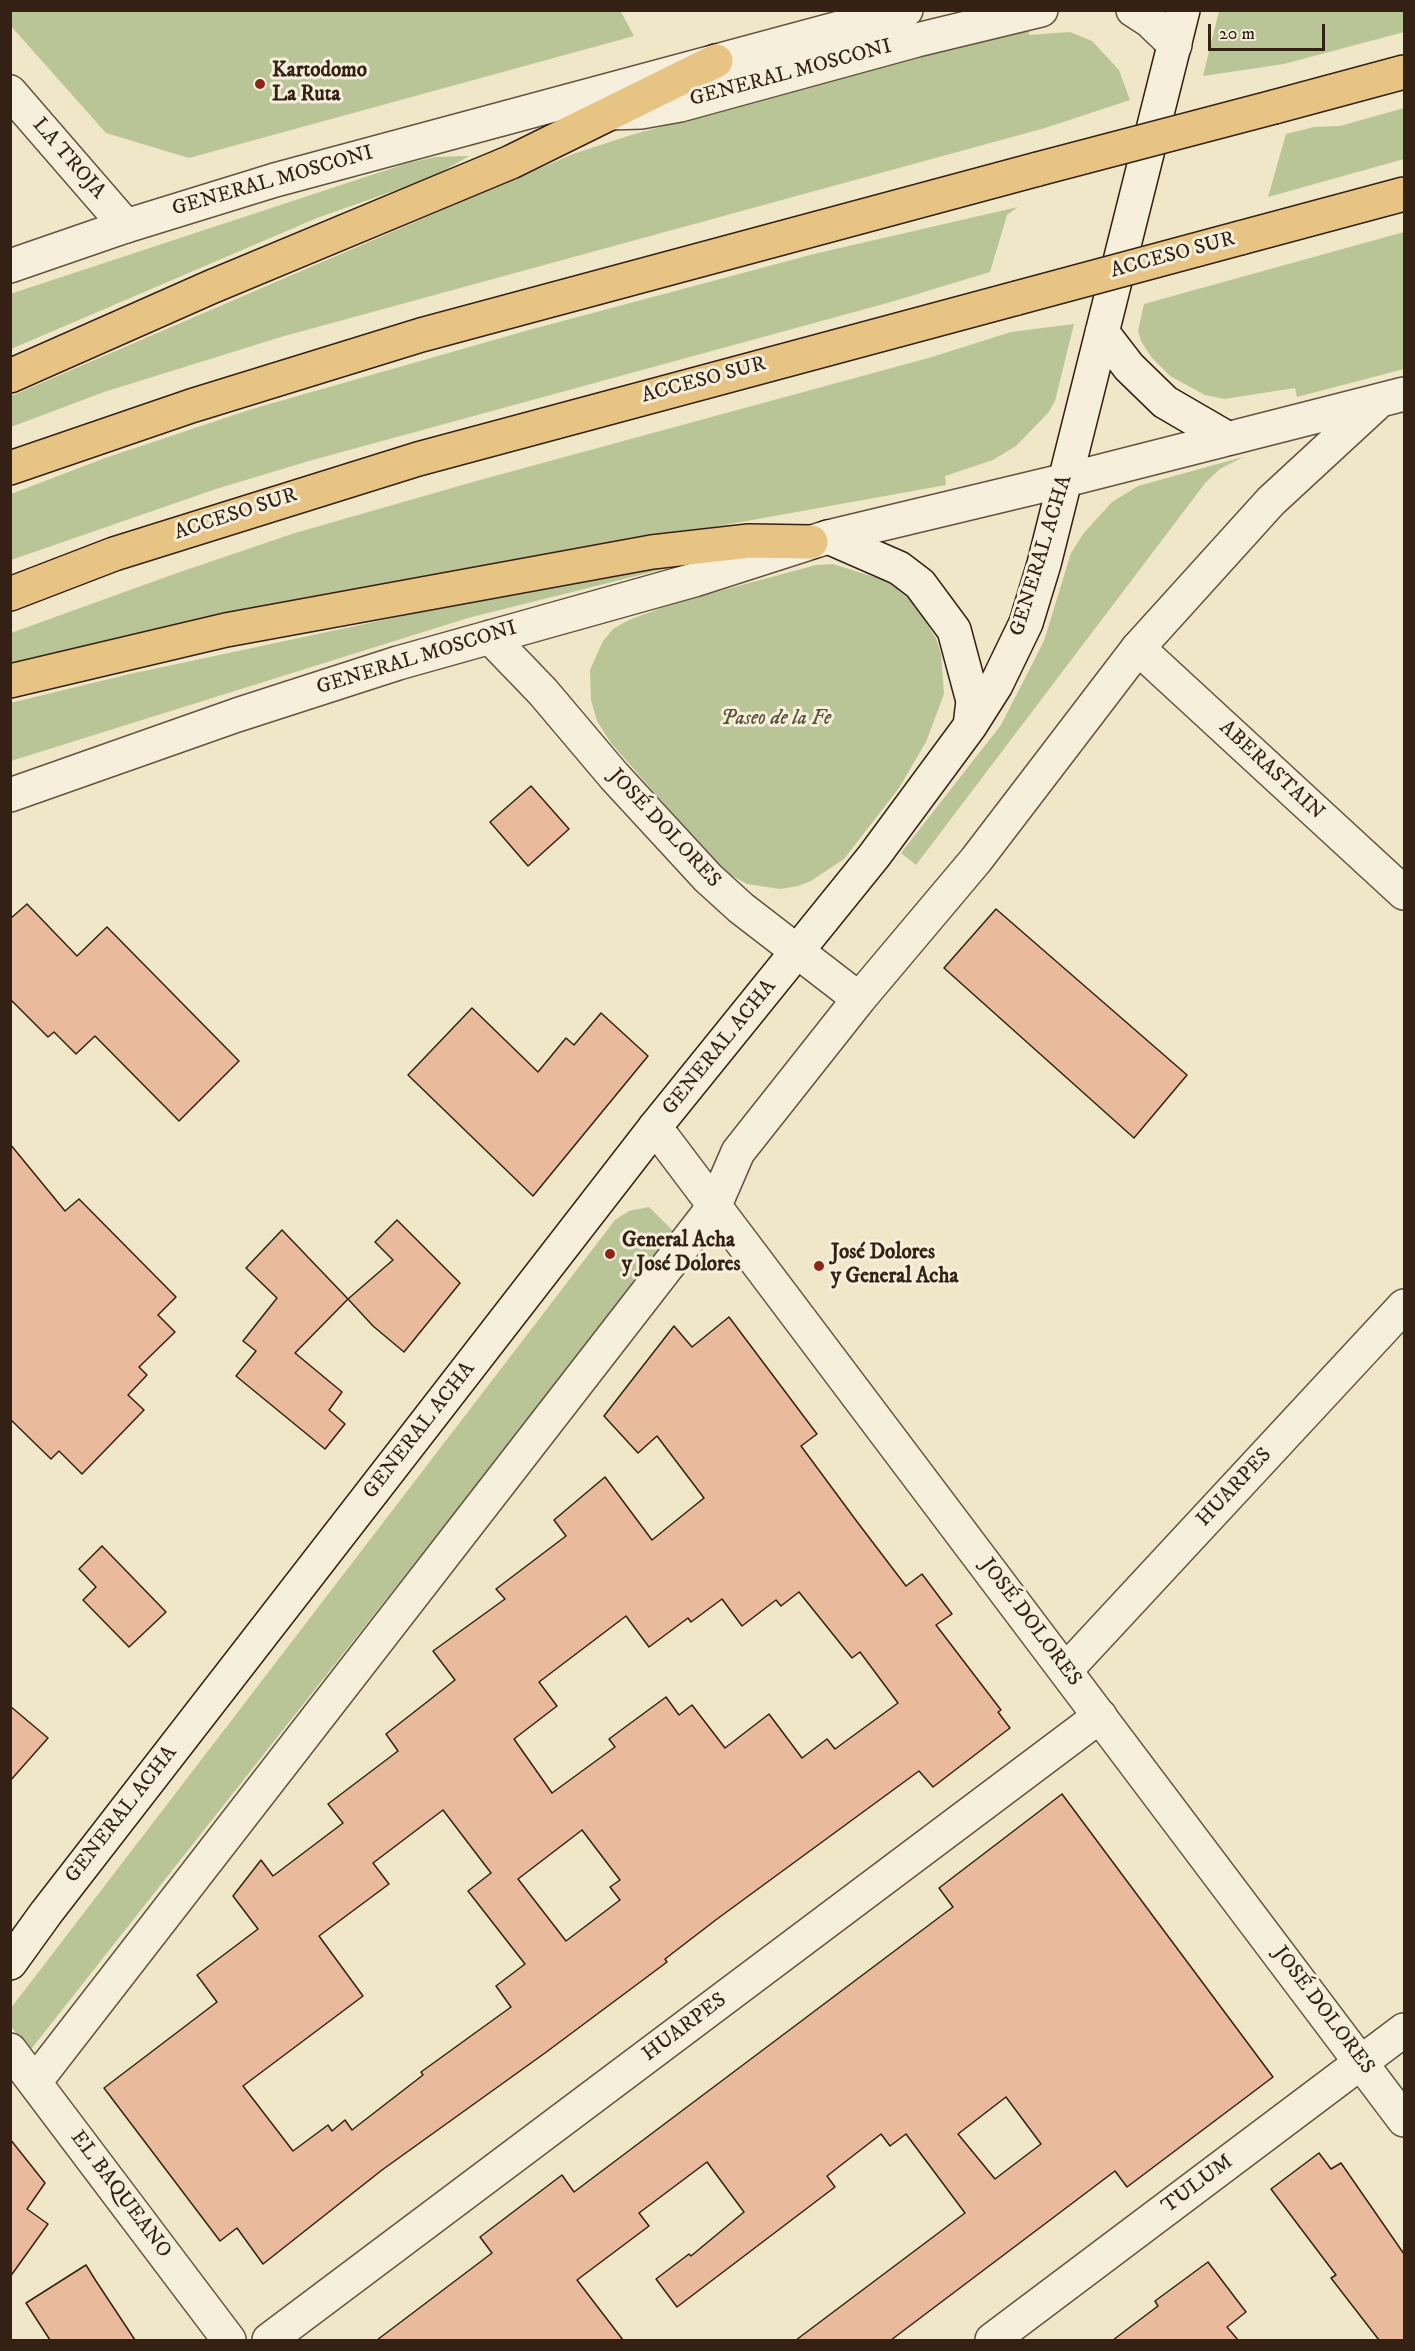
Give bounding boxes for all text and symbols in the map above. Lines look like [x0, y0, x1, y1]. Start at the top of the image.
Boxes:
scale bar [1211, 12, 1328, 50]
text: 20 m [1219, 23, 1255, 45]
street label: GENERAL MOSCONI [687, 35, 895, 113]
place label: Kartodomo La Ruta [272, 59, 367, 109]
marker: Kartodomo La Ruta [253, 77, 267, 91]
street label: LA TROJA [26, 113, 110, 205]
street label: GENERAL MOSCONI [170, 141, 376, 223]
street label: ACCESO SUR [1108, 227, 1238, 285]
street label: ACCESO SUR [639, 352, 769, 410]
street label: GENERAL ACHA [1006, 473, 1078, 639]
street label: ACCESO SUR [171, 483, 301, 547]
street label: GENERAL MOSCONI [314, 617, 520, 701]
park label: Paseo de la Fe [721, 707, 831, 733]
street label: ABERASTAIN [1213, 716, 1329, 826]
street label: JOSÉ DOLORES [602, 764, 726, 894]
street label: GENERAL ACHA [658, 975, 782, 1121]
place label: General Acha y José Dolores [622, 1229, 741, 1279]
place label: José Dolores y General Acha [831, 1241, 958, 1291]
marker: General Acha y José Dolores [603, 1247, 617, 1261]
marker: José Dolores y General Acha [812, 1259, 826, 1273]
street label: GENERAL ACHA [359, 1358, 481, 1504]
street label: HUARPES [1192, 1443, 1278, 1533]
street label: JOSÉ DOLORES [974, 1554, 1086, 1692]
street label: GENERAL ACHA [61, 1742, 183, 1888]
street label: JOSÉ DOLORES [1267, 1942, 1379, 2080]
street label: HUARPES [638, 1988, 732, 2068]
street label: EL BAQUEANO [64, 2126, 176, 2264]
street label: TULUM [1157, 2150, 1239, 2220]

